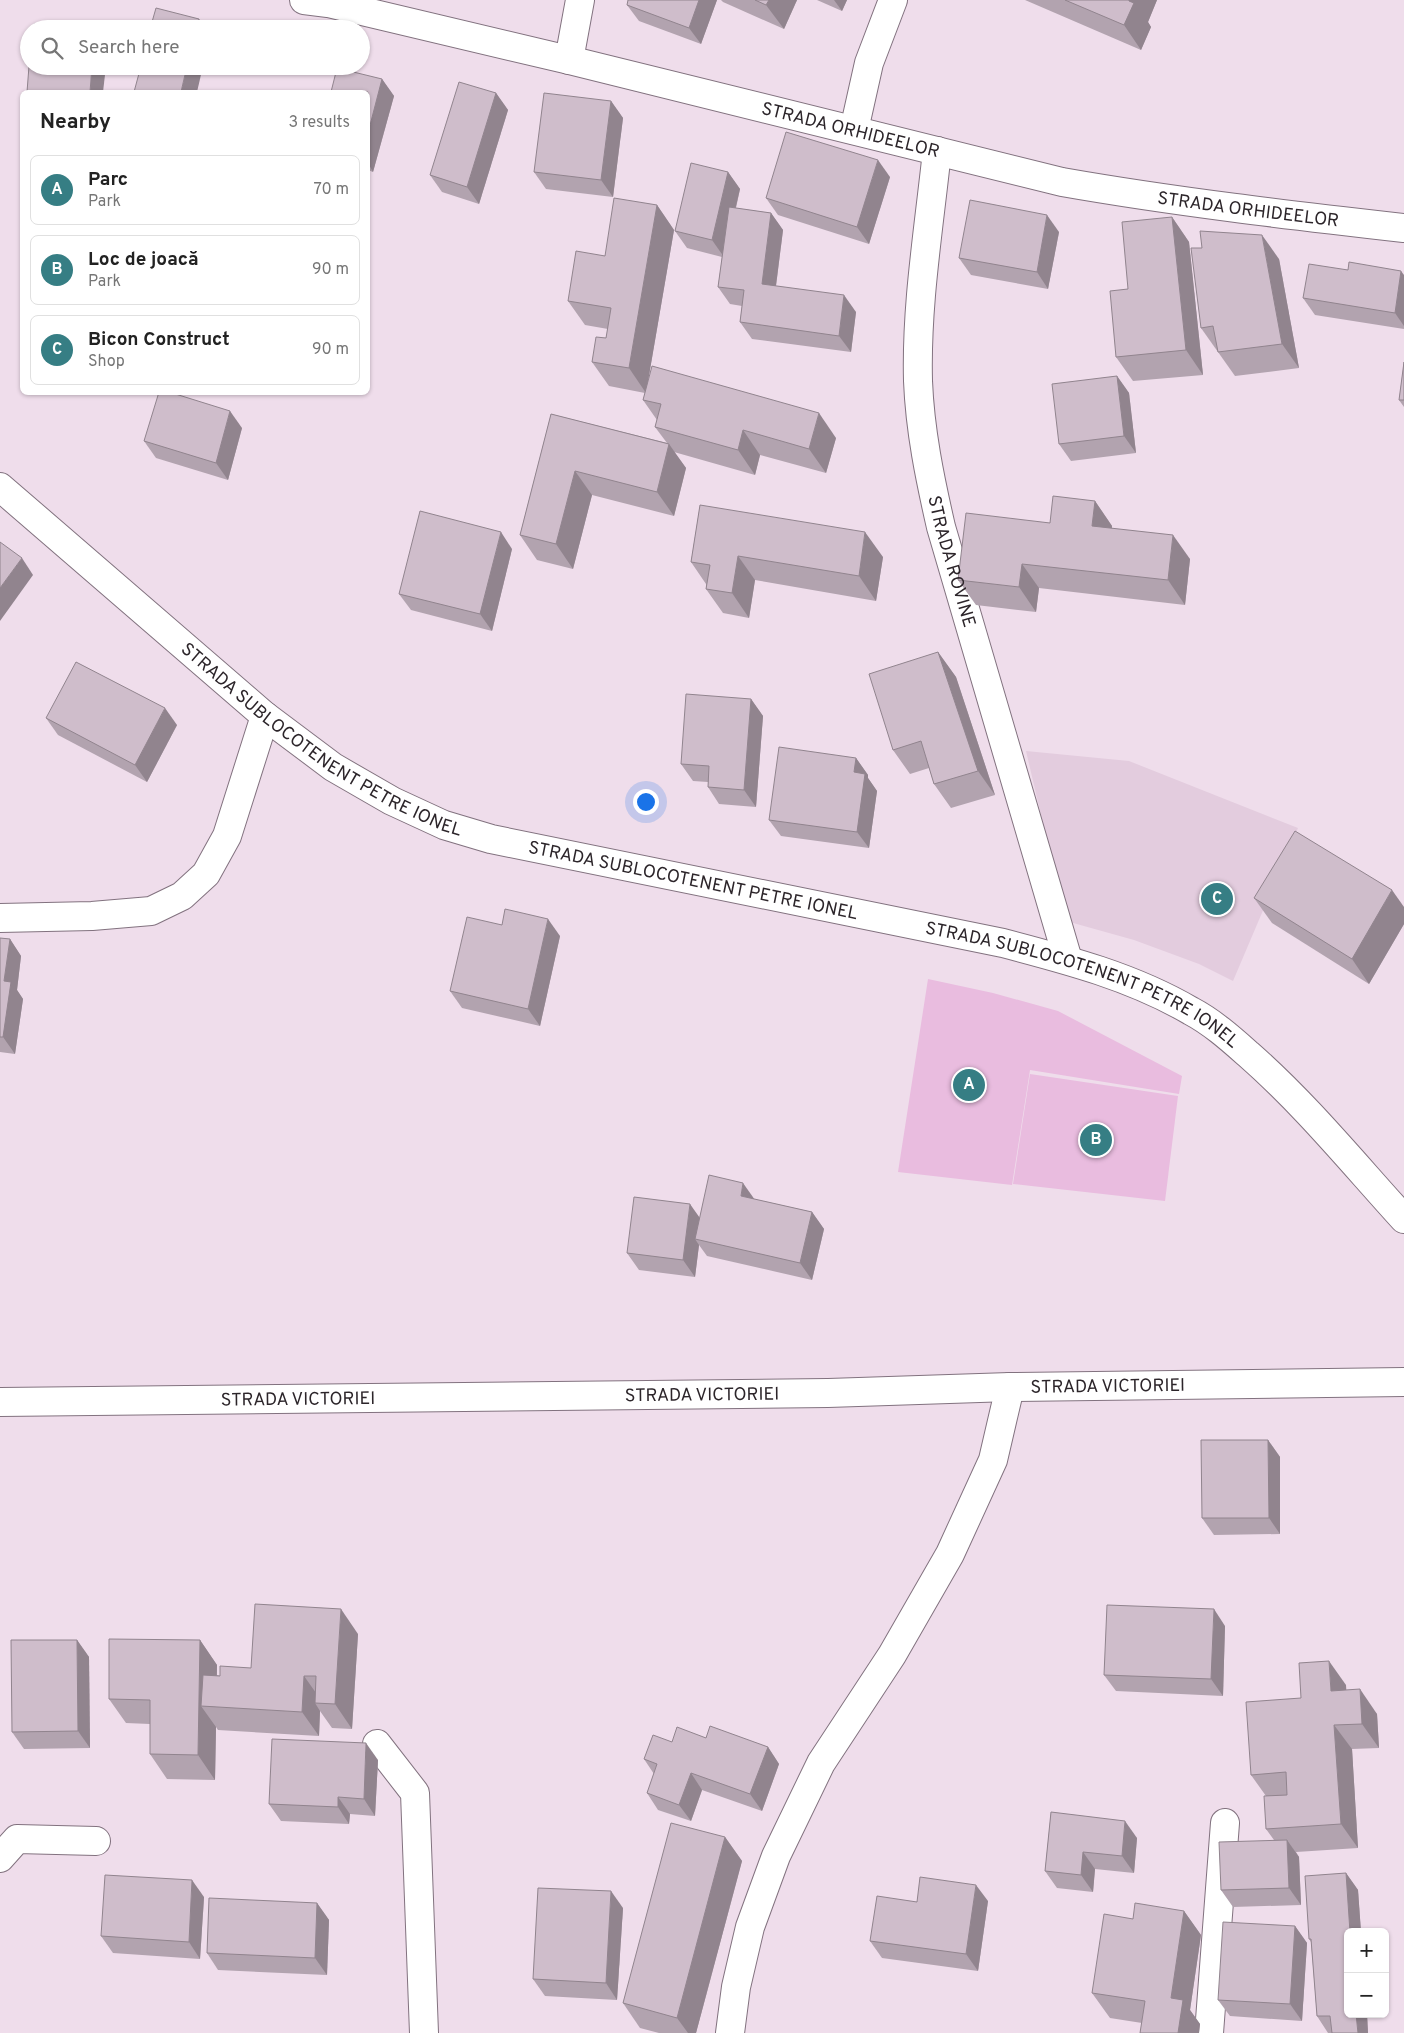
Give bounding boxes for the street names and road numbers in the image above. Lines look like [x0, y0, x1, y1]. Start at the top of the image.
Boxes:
street label: STRADA ORHIDEELOR [759, 98, 942, 164]
street label: STRADA ORHIDEELOR [1156, 187, 1340, 233]
street label: STRADA ROVINE [921, 494, 980, 630]
street label: STRADA SUBLOCOTENENT PETRE IONEL [176, 638, 464, 843]
street label: STRADA SUBLOCOTENENT PETRE IONEL [526, 837, 860, 926]
street label: STRADA SUBLOCOTENENT PETRE IONEL [923, 917, 1243, 1054]
street label: STRADA VICTORIEI [1030, 1375, 1185, 1400]
street label: STRADA VICTORIEI [625, 1384, 779, 1408]
street label: STRADA VICTORIEI [221, 1388, 375, 1413]

